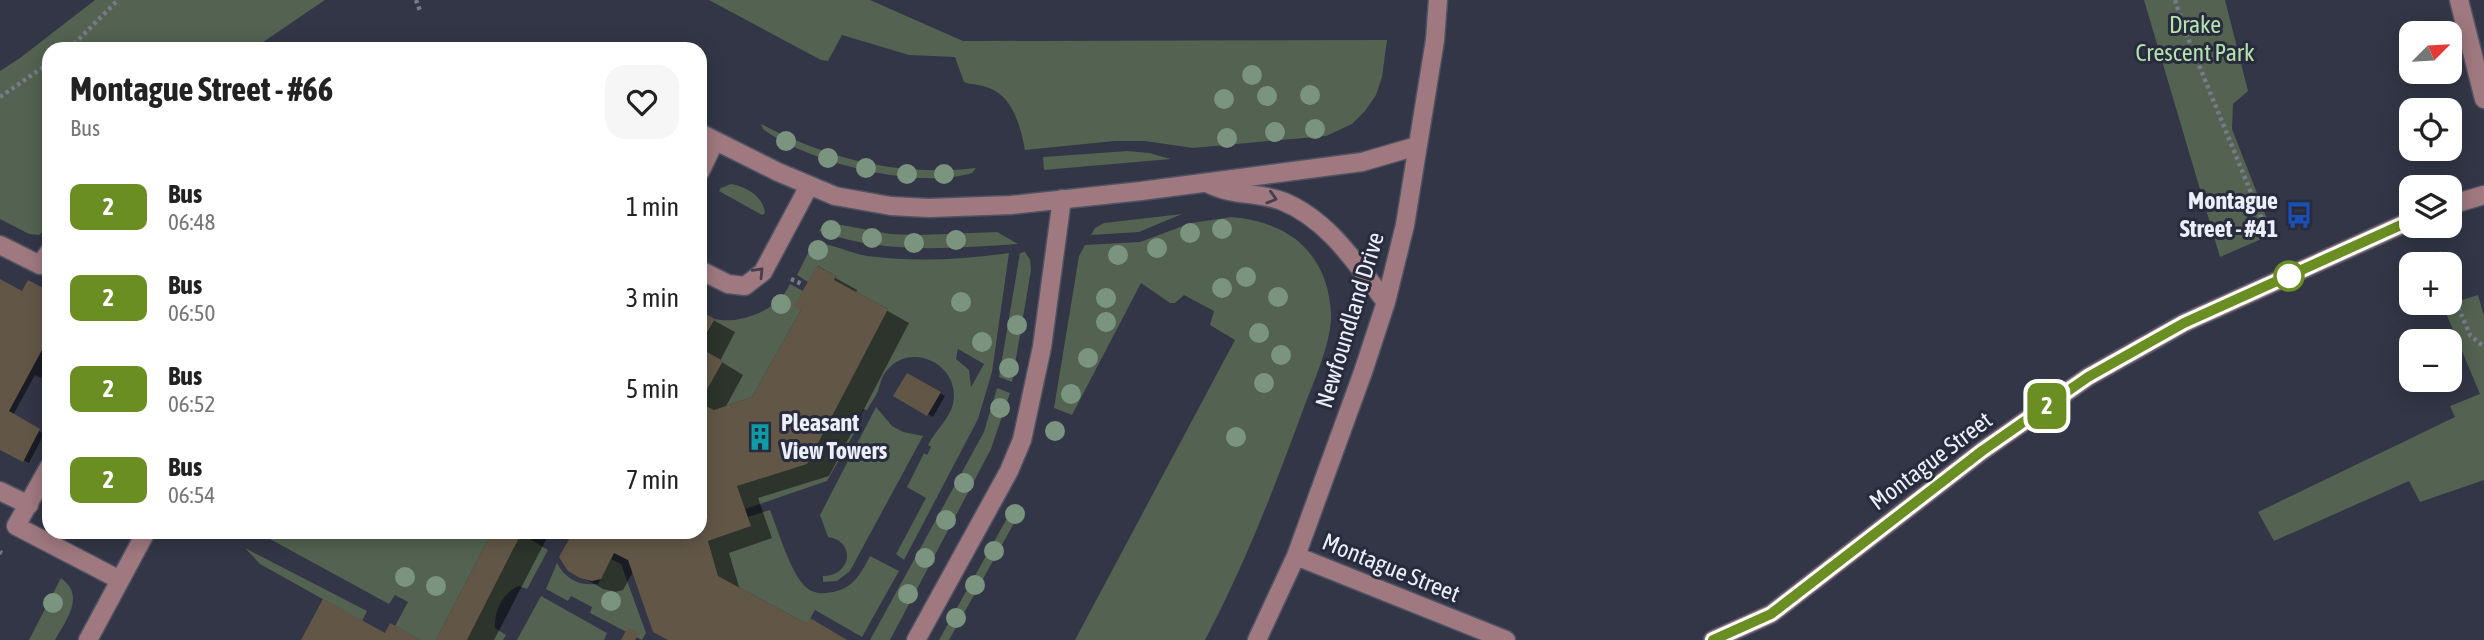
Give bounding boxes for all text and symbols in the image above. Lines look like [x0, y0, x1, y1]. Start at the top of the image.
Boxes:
park label: Drake Crescent Park [2136, 11, 2255, 66]
north arrow [2399, 21, 2462, 84]
map controls [2399, 21, 2462, 392]
button: heart [605, 65, 679, 139]
text: Montague Street - #66 [70, 70, 333, 108]
button: locate [2399, 98, 2462, 161]
text: Bus [70, 115, 100, 141]
button: layers [2399, 175, 2462, 238]
text: Bus [168, 179, 202, 209]
place label: Montague Street - #41 [2180, 187, 2278, 242]
one-way arrow [1265, 189, 1277, 204]
text: 1 min [626, 192, 679, 222]
text: 2 [103, 193, 114, 220]
bus stop icon: Montague Street - #41 [2284, 200, 2314, 230]
text: 06:48 [168, 209, 215, 235]
street label: Newfoundland Drive [1310, 229, 1389, 411]
button: + [2399, 252, 2462, 315]
unlabelled marker [2274, 261, 2304, 291]
one-way arrow [751, 268, 763, 281]
text: Bus [168, 270, 202, 300]
text: 3 min [626, 283, 679, 313]
text: 2 [103, 284, 114, 311]
text: 06:50 [168, 300, 215, 326]
button: − [2399, 329, 2462, 392]
text: Bus [168, 361, 202, 391]
text: 5 min [626, 374, 679, 404]
text: 2 [103, 375, 114, 402]
line badge: 2 [2024, 383, 2070, 429]
text: 06:52 [168, 391, 215, 417]
text: 2 [2041, 392, 2053, 419]
street label: Montague Street [1864, 406, 1997, 515]
place label: Pleasant View Towers [780, 409, 888, 464]
building icon: Pleasant View Towers [745, 422, 775, 452]
text: Bus [168, 452, 202, 482]
text: 7 min [626, 465, 679, 495]
text: 2 [103, 466, 114, 493]
text: 06:54 [168, 482, 215, 508]
street label: Montague Street [1319, 528, 1464, 607]

